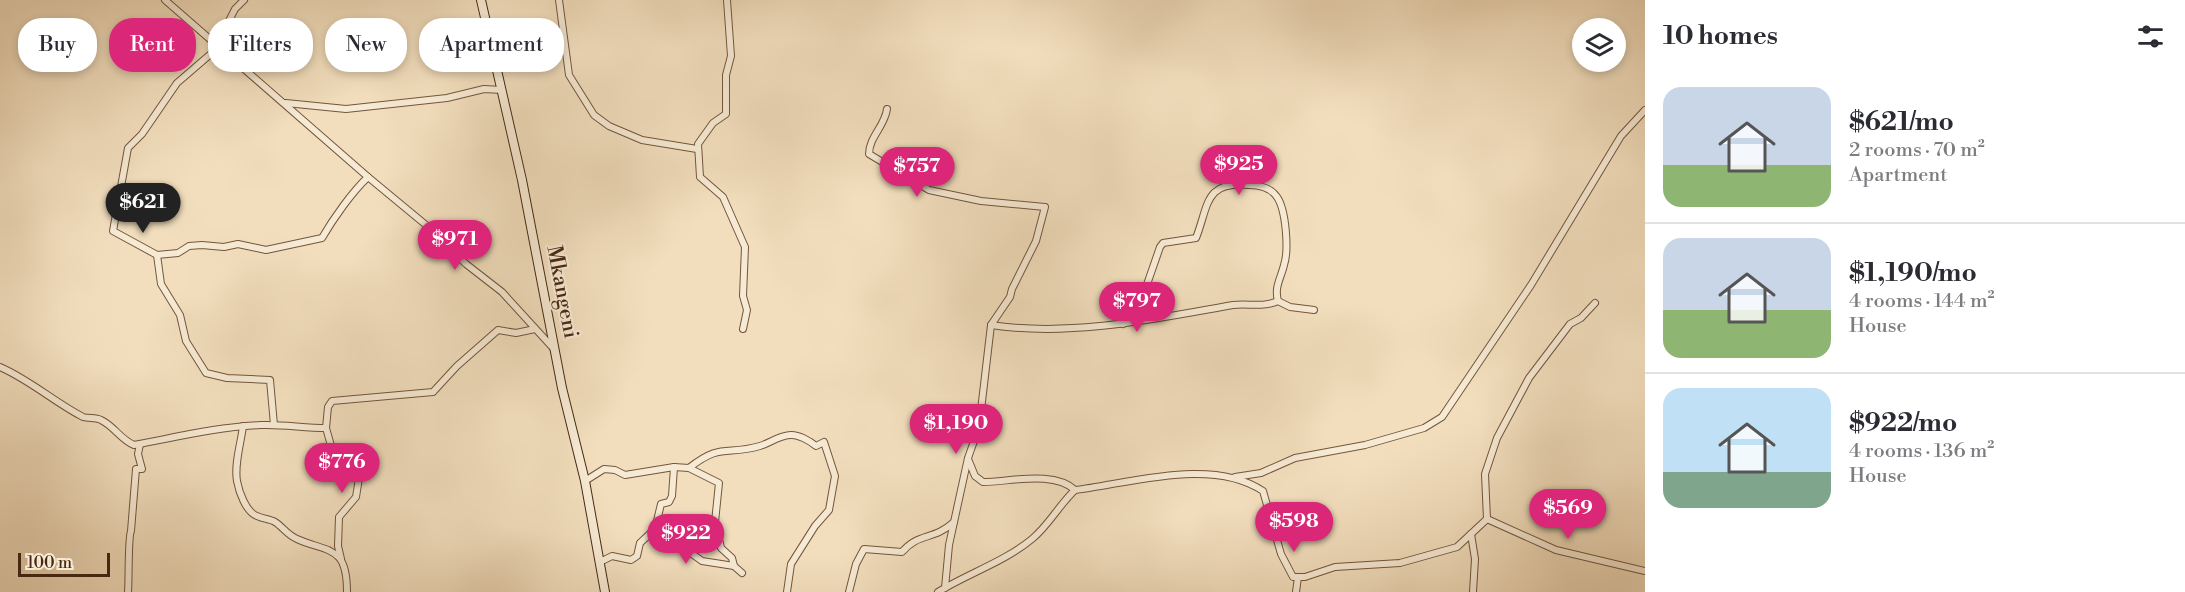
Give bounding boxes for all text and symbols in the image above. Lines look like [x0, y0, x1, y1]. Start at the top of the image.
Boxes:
chip: Buy [18, 18, 97, 72]
chip: Rent [109, 18, 196, 72]
chip: Filters [208, 18, 313, 72]
chip: New [325, 18, 407, 72]
chip: Apartment [419, 18, 564, 72]
map controls [1572, 18, 1626, 72]
button: layers [1572, 18, 1626, 72]
text: 10 homes [1663, 20, 1778, 52]
icon: filters [2134, 20, 2167, 53]
text: $621/mo [1849, 106, 1954, 138]
icon: home [1711, 111, 1783, 183]
text: 2 rooms · 70 m² [1849, 138, 1985, 163]
pin: $925 [1203, 145, 1275, 196]
pin: $757 [881, 147, 953, 198]
text: $925 [1214, 152, 1264, 177]
text: $757 [894, 154, 940, 179]
text: Apartment [1849, 163, 1947, 188]
pin: $621 [107, 183, 179, 234]
text: $621 [120, 190, 166, 215]
pin: $971 [419, 220, 491, 271]
text: $971 [432, 227, 478, 252]
street label: Mkangeni [540, 243, 584, 341]
text: $1,190/mo [1849, 257, 1977, 289]
icon: home [1711, 262, 1783, 334]
pin: $797 [1101, 282, 1173, 333]
text: $797 [1113, 289, 1161, 314]
text: 4 rooms · 144 m² [1849, 289, 1994, 314]
text: House [1849, 314, 1907, 339]
pin: $1,190 [907, 404, 1005, 455]
text: $922/mo [1849, 407, 1957, 439]
text: $1,190 [924, 411, 988, 436]
icon: home [1711, 412, 1783, 484]
text: 4 rooms · 136 m² [1849, 439, 1994, 464]
pin: $776 [306, 443, 378, 494]
text: $776 [319, 450, 365, 475]
text: House [1849, 464, 1907, 489]
pin: $569 [1532, 489, 1604, 540]
text: $569 [1543, 496, 1593, 521]
pin: $598 [1258, 502, 1330, 553]
text: $598 [1269, 509, 1319, 534]
pin: $922 [650, 514, 722, 565]
text: $922 [661, 521, 711, 546]
scale bar [18, 550, 110, 578]
text: 100 m [27, 553, 72, 573]

